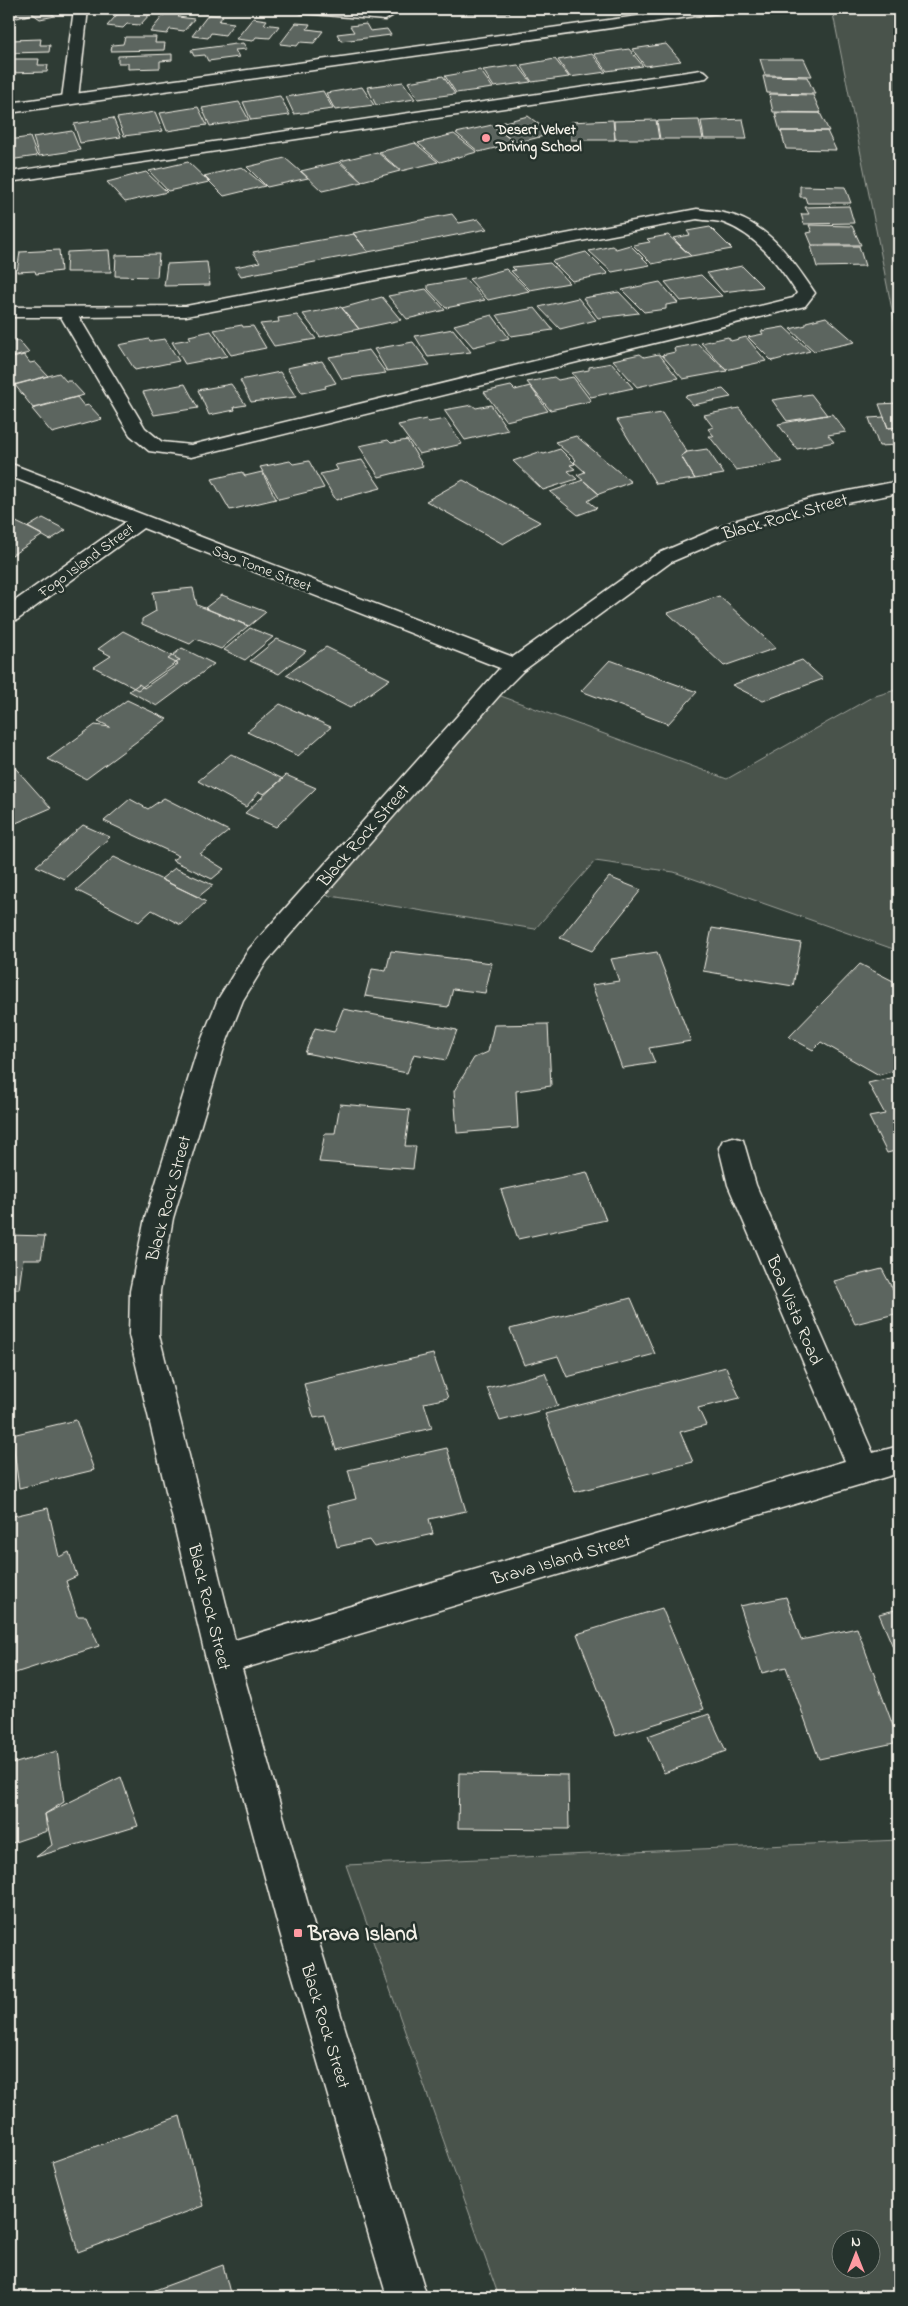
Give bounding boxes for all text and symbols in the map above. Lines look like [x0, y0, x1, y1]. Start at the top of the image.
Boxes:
place label: Desert Velvet Driving School [495, 119, 582, 160]
marker: Desert Velvet Driving School [480, 132, 492, 144]
street label: Black Rock Street [719, 488, 851, 549]
street label: Fogo Island Street [33, 519, 140, 605]
street label: Sao Tome Street [209, 540, 315, 598]
street label: Black Rock Street [312, 779, 417, 894]
street label: Black Rock Street [140, 1133, 199, 1265]
street label: Boa Vista Road [758, 1251, 828, 1370]
street label: Brava Island Street [488, 1529, 634, 1593]
street label: Black Rock Street [180, 1541, 236, 1673]
place label: Brava Island [307, 1920, 418, 1950]
marker: Brava Island [292, 1927, 304, 1939]
street label: Black Rock Street [292, 1960, 355, 2092]
north arrow [830, 2228, 880, 2278]
text: N [851, 2232, 861, 2253]

